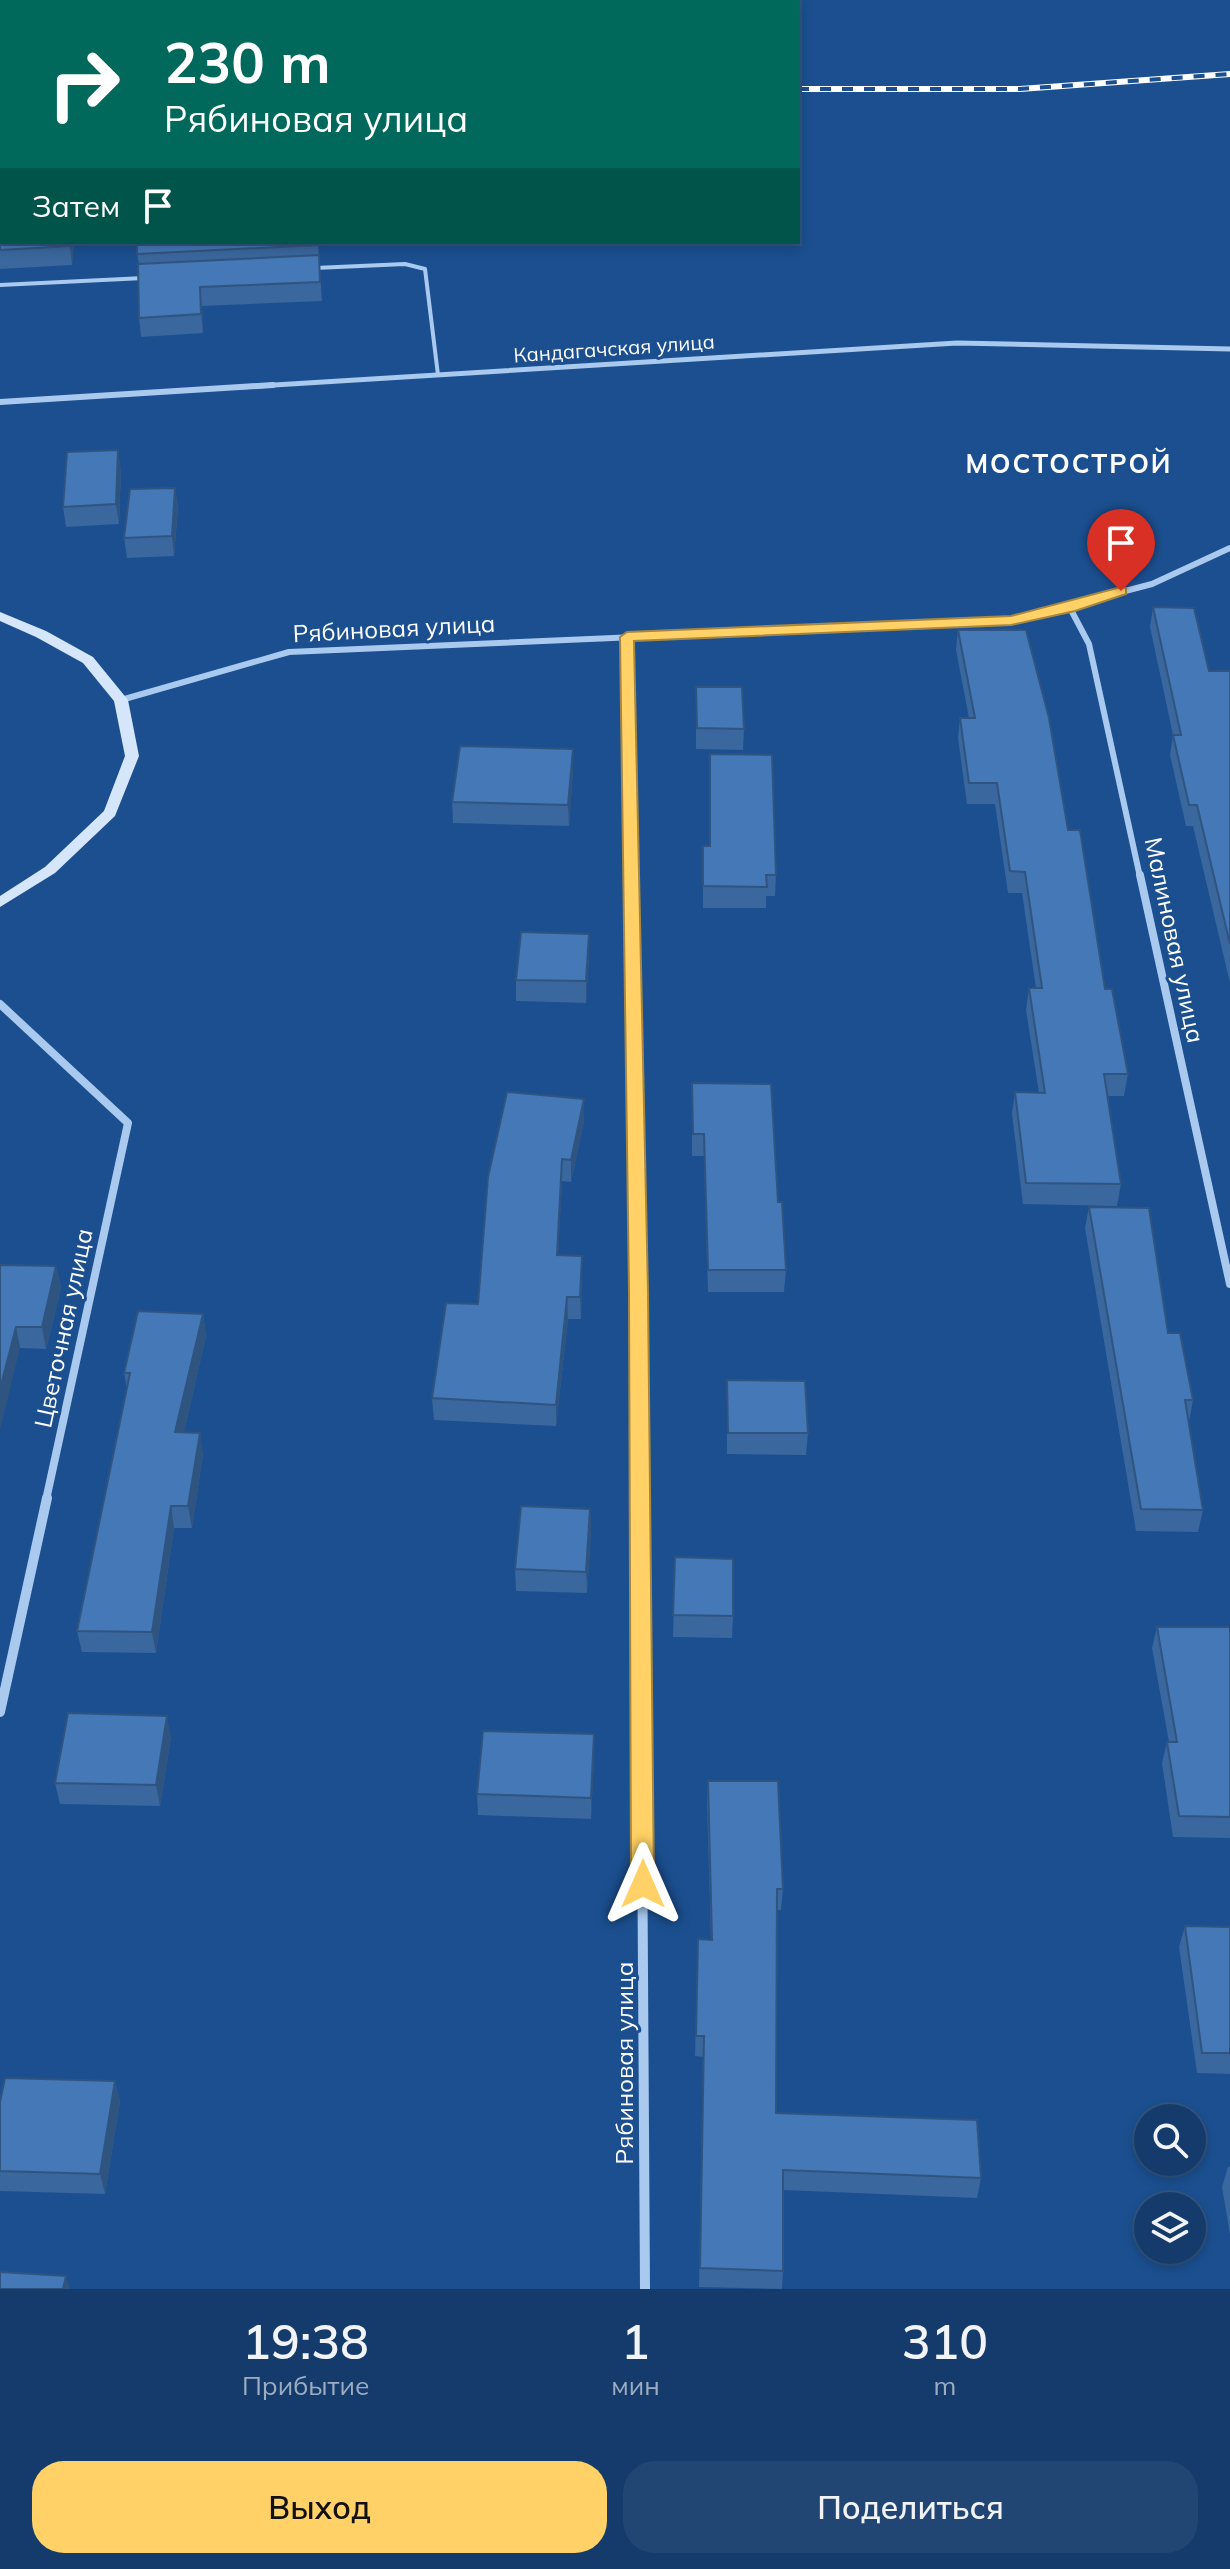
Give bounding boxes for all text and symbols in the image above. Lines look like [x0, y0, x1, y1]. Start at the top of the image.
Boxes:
text: 230 m [164, 27, 331, 97]
icon: right [32, 32, 136, 136]
text: Рябиновая улица [164, 96, 468, 141]
icon: arrive [136, 184, 180, 228]
text: Затем [32, 187, 120, 225]
street label: Кандагачская улица [513, 329, 715, 367]
district label: МОСТОСТРОЙ [966, 447, 1173, 480]
pin [1087, 509, 1155, 591]
icon: arrive [1099, 521, 1143, 565]
street label: Рябиновая улица [292, 608, 496, 648]
street label: Малиновая улица [1139, 835, 1211, 1045]
street label: Цветочная улица [27, 1226, 99, 1430]
position arrow [601, 1842, 685, 1926]
street label: Рябиновая улица [609, 1962, 639, 2164]
map controls [1134, 2104, 1206, 2264]
button: search [1134, 2104, 1206, 2176]
button: layers [1134, 2192, 1206, 2264]
text: 19:38 [242, 2311, 369, 2371]
text: 1 [621, 2311, 650, 2371]
text: 310 [902, 2311, 988, 2371]
text: Прибытие [242, 2369, 369, 2402]
text: мин [611, 2369, 660, 2402]
text: m [933, 2369, 956, 2402]
button: Выход [32, 2461, 607, 2553]
button: Поделиться [623, 2461, 1198, 2553]

